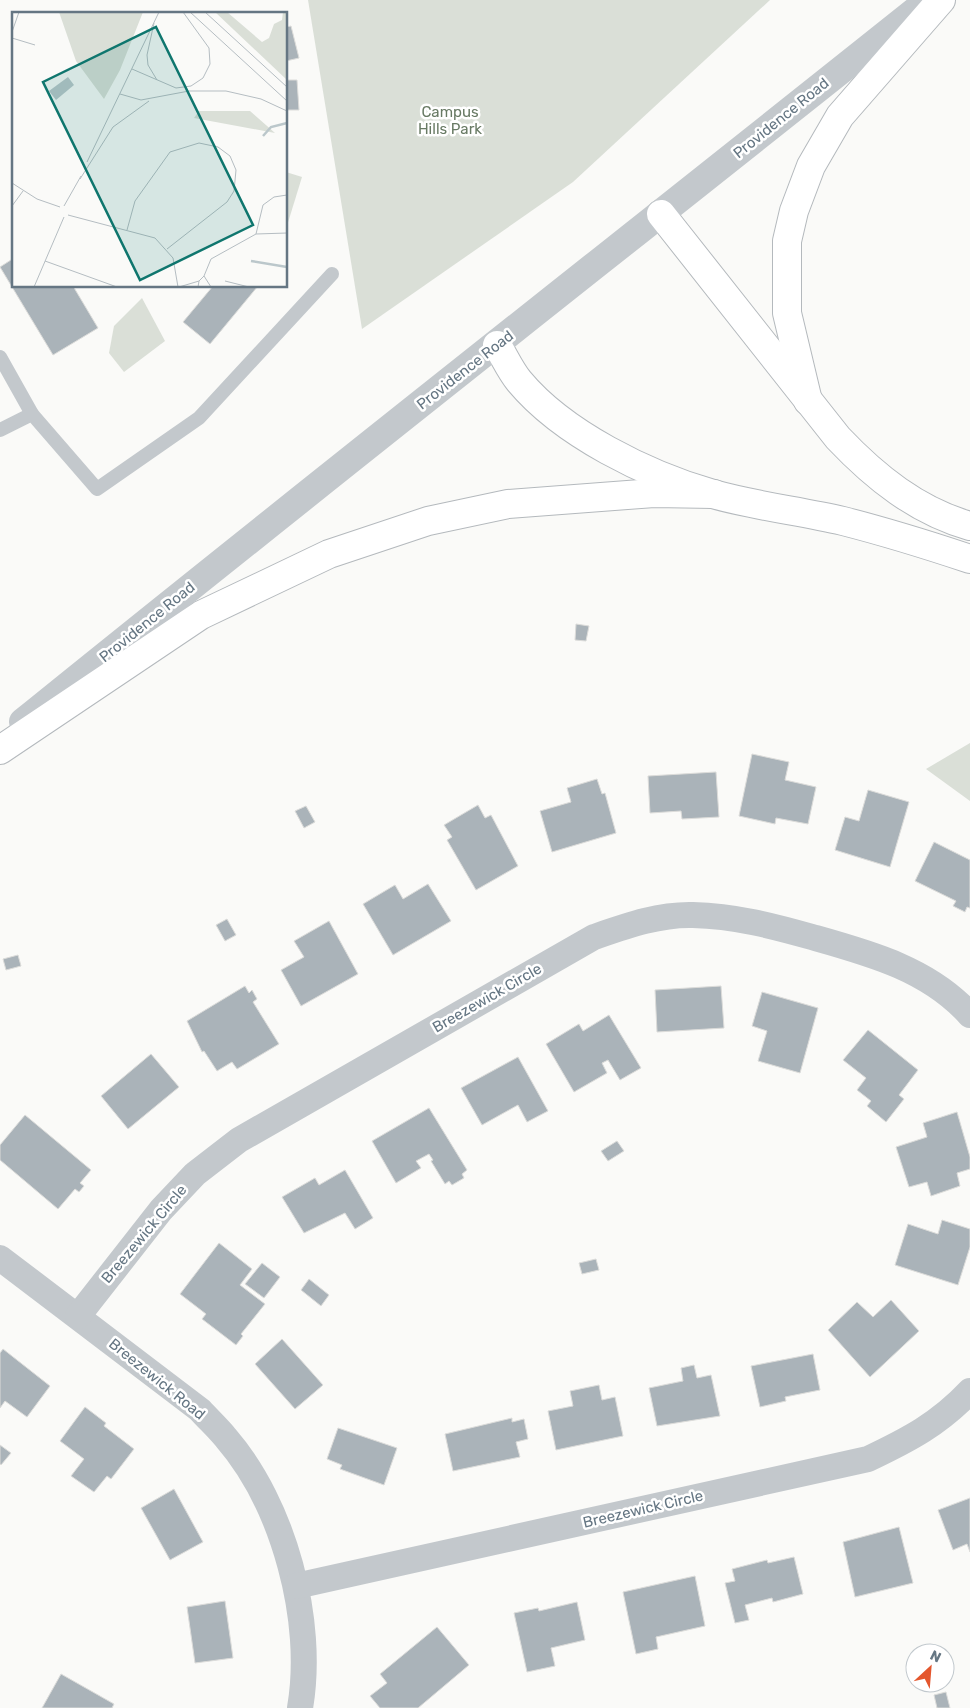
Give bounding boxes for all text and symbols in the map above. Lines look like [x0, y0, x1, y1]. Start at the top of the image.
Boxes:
inset map [12, 12, 288, 288]
street label: Providence Road [730, 74, 832, 162]
park label: Campus Hills Park [418, 103, 482, 138]
street label: Providence Road [413, 327, 517, 413]
street label: Providence Road [96, 578, 198, 666]
street label: Breezewick Circle [429, 960, 545, 1036]
street label: Breezewick Circle [98, 1181, 190, 1287]
street label: Breezewick Road [105, 1335, 209, 1423]
street label: Breezewick Circle [581, 1486, 705, 1532]
north arrow [905, 1643, 955, 1693]
text: N [927, 1647, 944, 1667]

